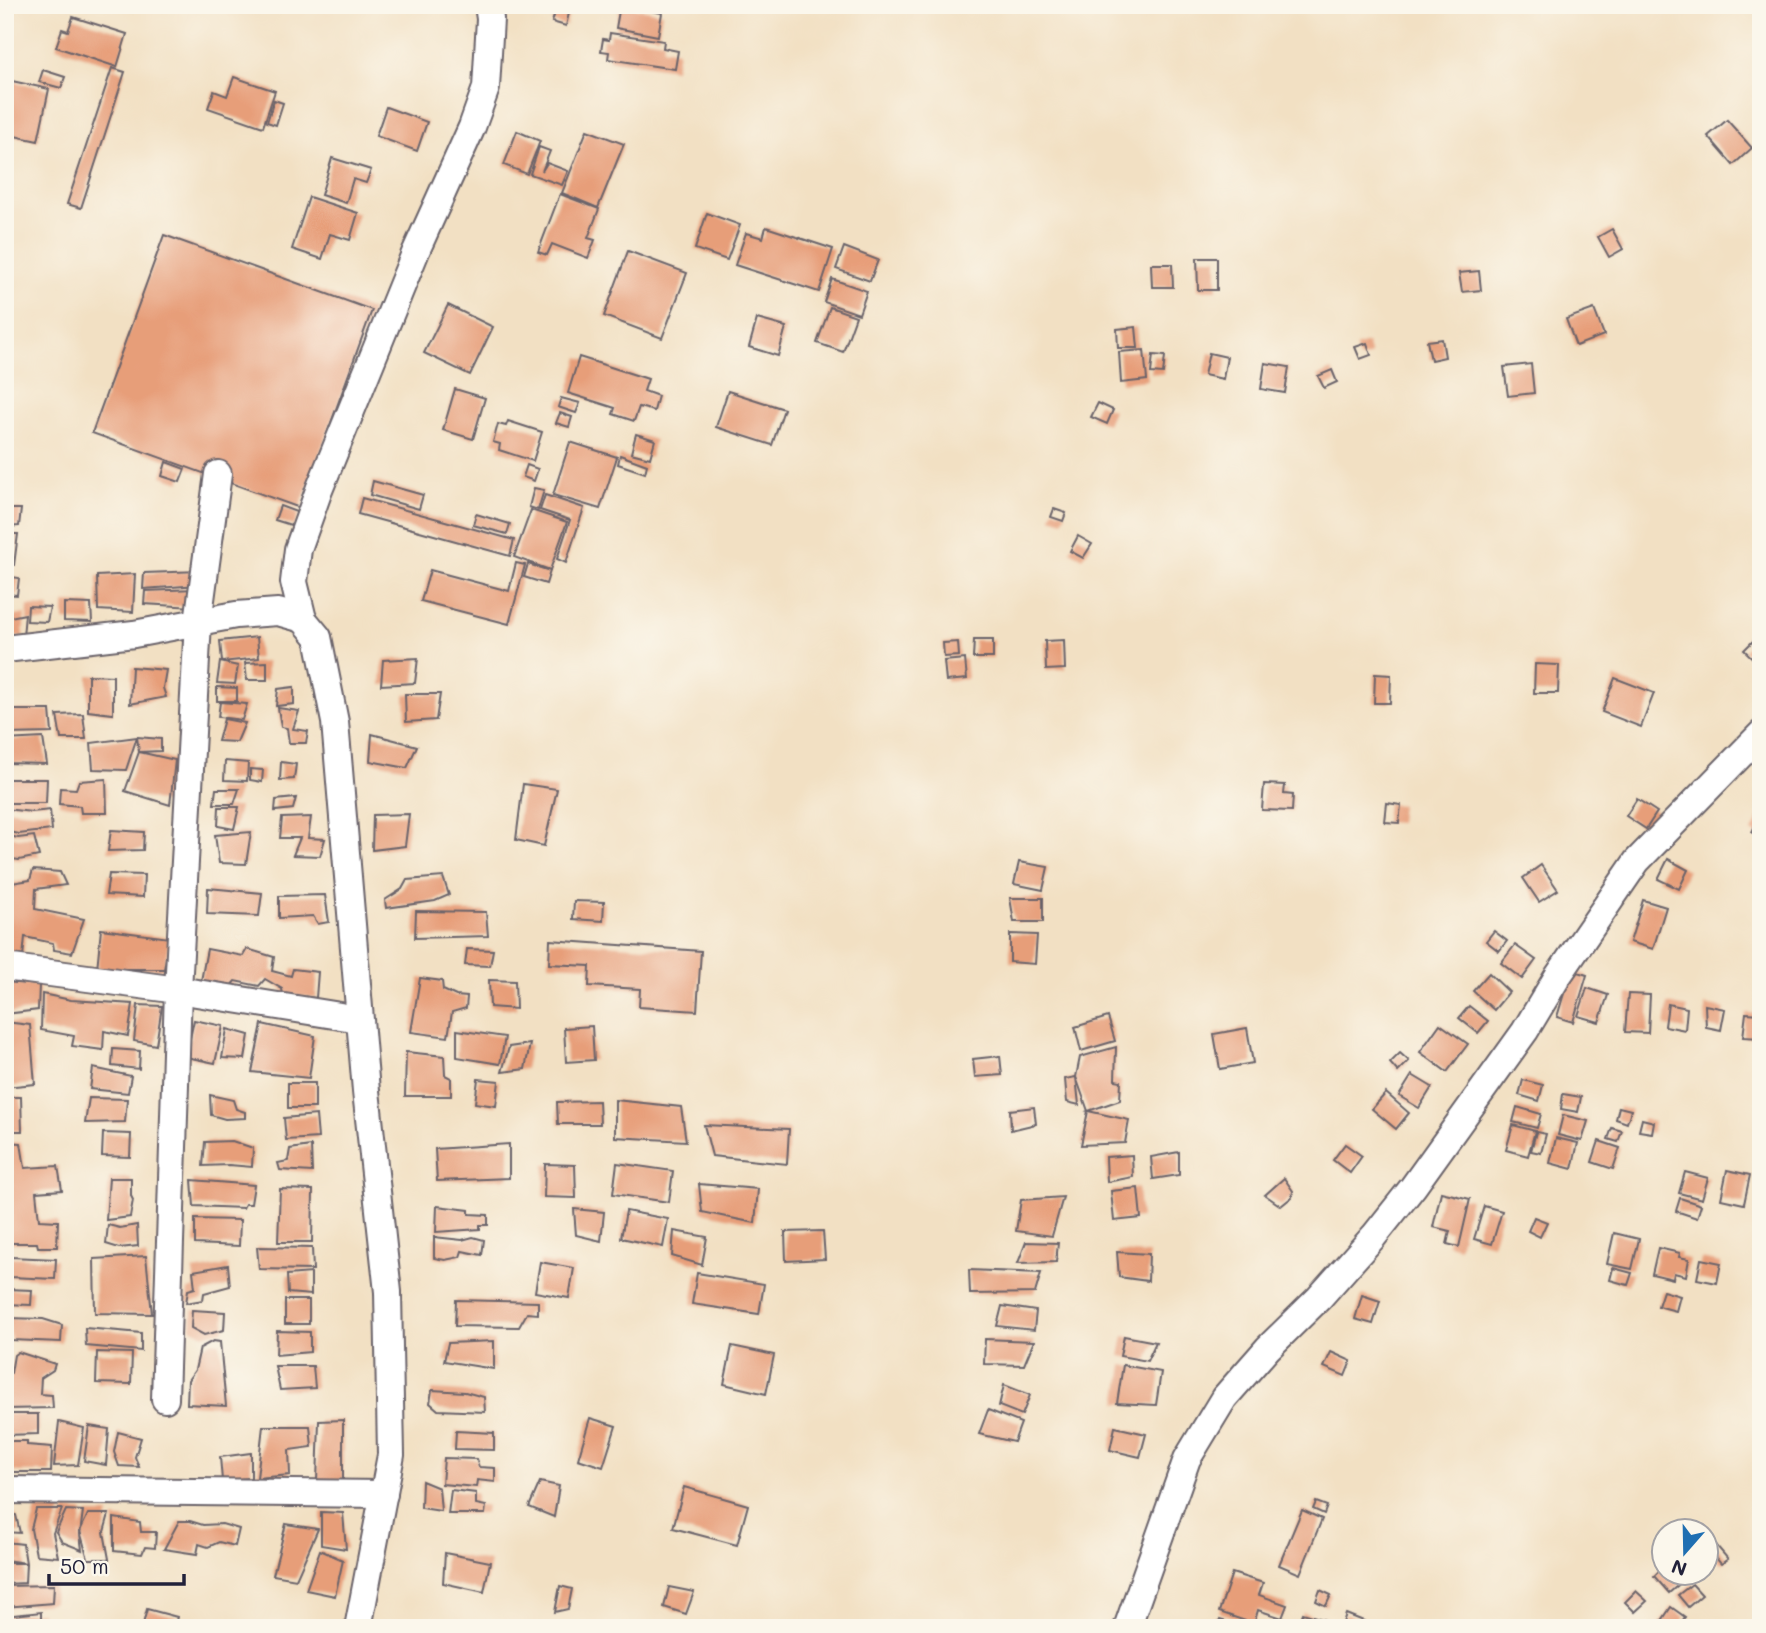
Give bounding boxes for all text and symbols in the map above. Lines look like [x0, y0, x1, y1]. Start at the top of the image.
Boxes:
north arrow [1650, 1518, 1720, 1588]
scale bar [49, 1542, 184, 1586]
text: 50 m [60, 1552, 109, 1579]
text: N [1668, 1554, 1690, 1583]

